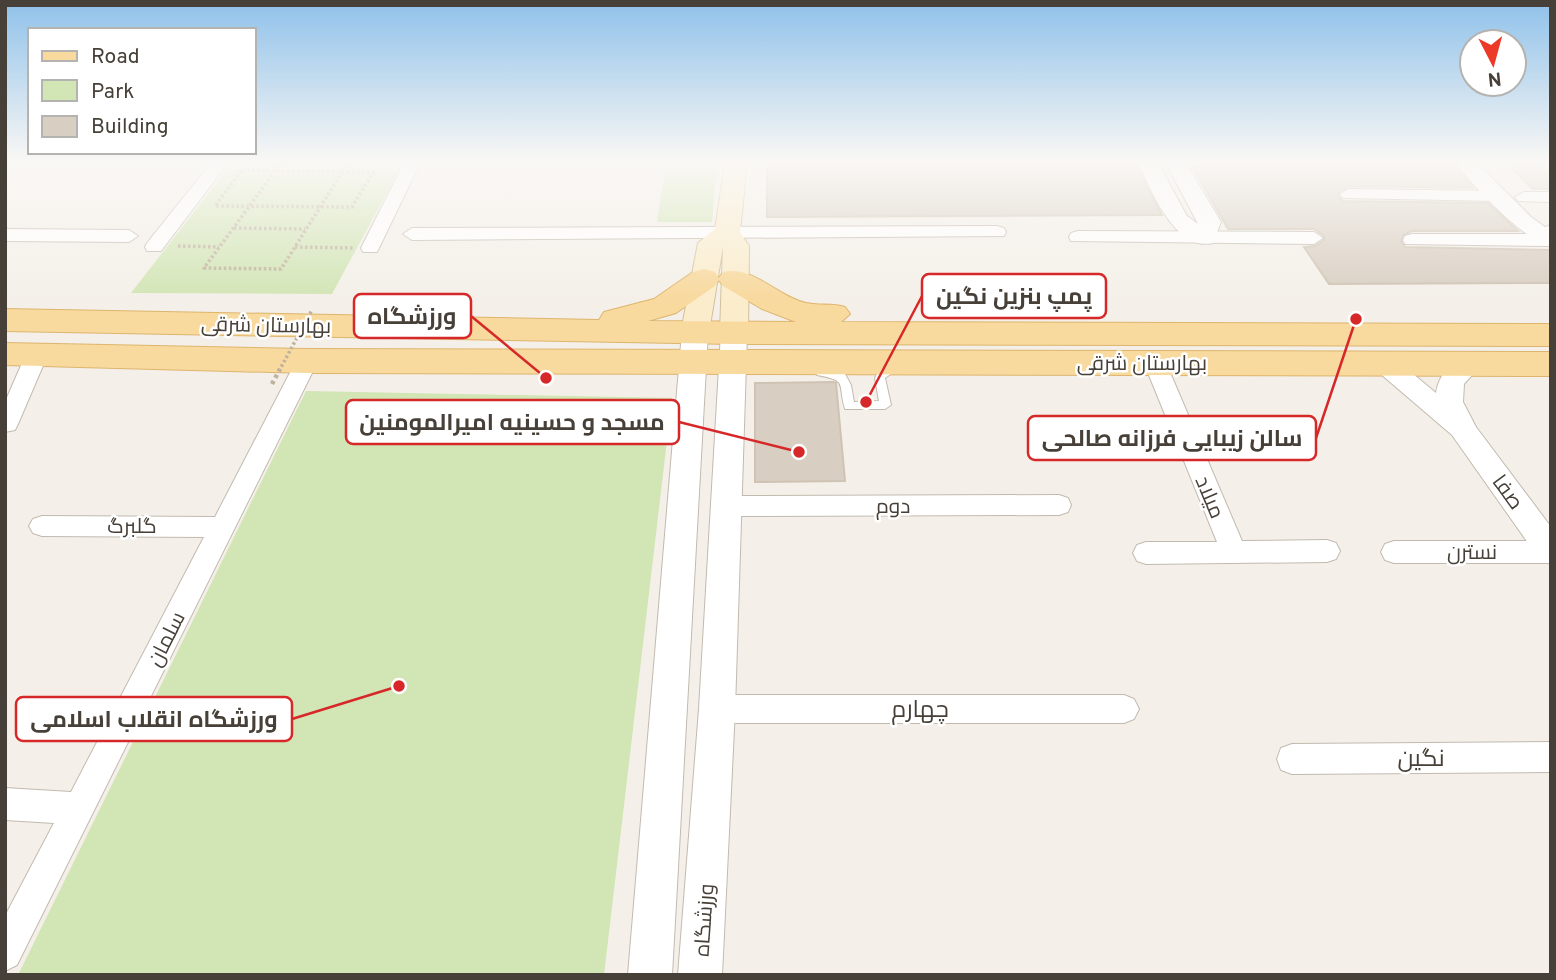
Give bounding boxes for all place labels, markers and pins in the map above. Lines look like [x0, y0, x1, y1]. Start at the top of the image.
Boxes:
callout: پمپ بنزین نگین [922, 274, 1106, 318]
callout: ورزشگاه [354, 294, 471, 338]
callout: مسجد و حسینیه امیرالمومنین [346, 400, 679, 444]
callout: سالن زیبایی فرزانه صالحی [1028, 416, 1316, 460]
callout: ورزشگاه انقلاب اسلامی [16, 697, 292, 741]

